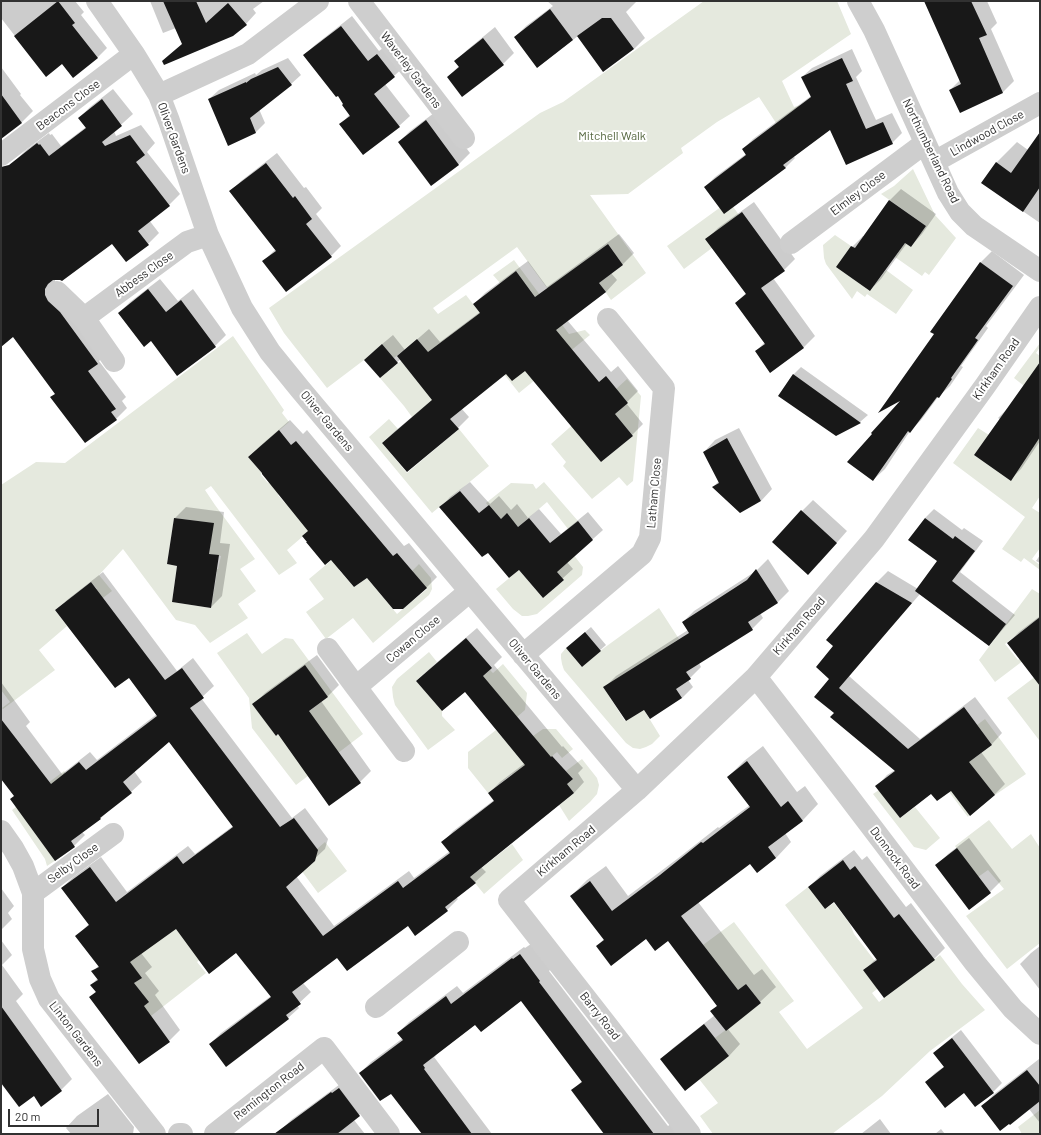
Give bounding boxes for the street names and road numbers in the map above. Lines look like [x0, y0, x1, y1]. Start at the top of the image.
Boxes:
street label: Waverley Gardens [378, 29, 444, 111]
street label: Beacons Close [33, 76, 103, 134]
street label: Northumberland Road [899, 96, 963, 206]
street label: Oliver Gardens [154, 100, 194, 176]
street label: Lindwood Close [948, 107, 1026, 159]
street label: Elmley Close [827, 168, 889, 218]
street label: Abbess Close [112, 248, 176, 300]
street label: Kirkham Road [969, 335, 1023, 403]
street label: Oliver Gardens [297, 388, 357, 454]
street label: Latham Close [644, 457, 664, 529]
street label: Kirkham Road [770, 594, 828, 658]
street label: Cowan Close [383, 612, 443, 666]
street label: Oliver Gardens [505, 636, 565, 702]
street label: Kirkham Road [534, 822, 598, 880]
street label: Dunnock Road [867, 824, 923, 892]
street label: Selby Close [45, 840, 101, 886]
street label: Barry Road [577, 989, 623, 1043]
street label: Linton Gardens [46, 999, 106, 1069]
street label: Remington Road [231, 1059, 307, 1123]

